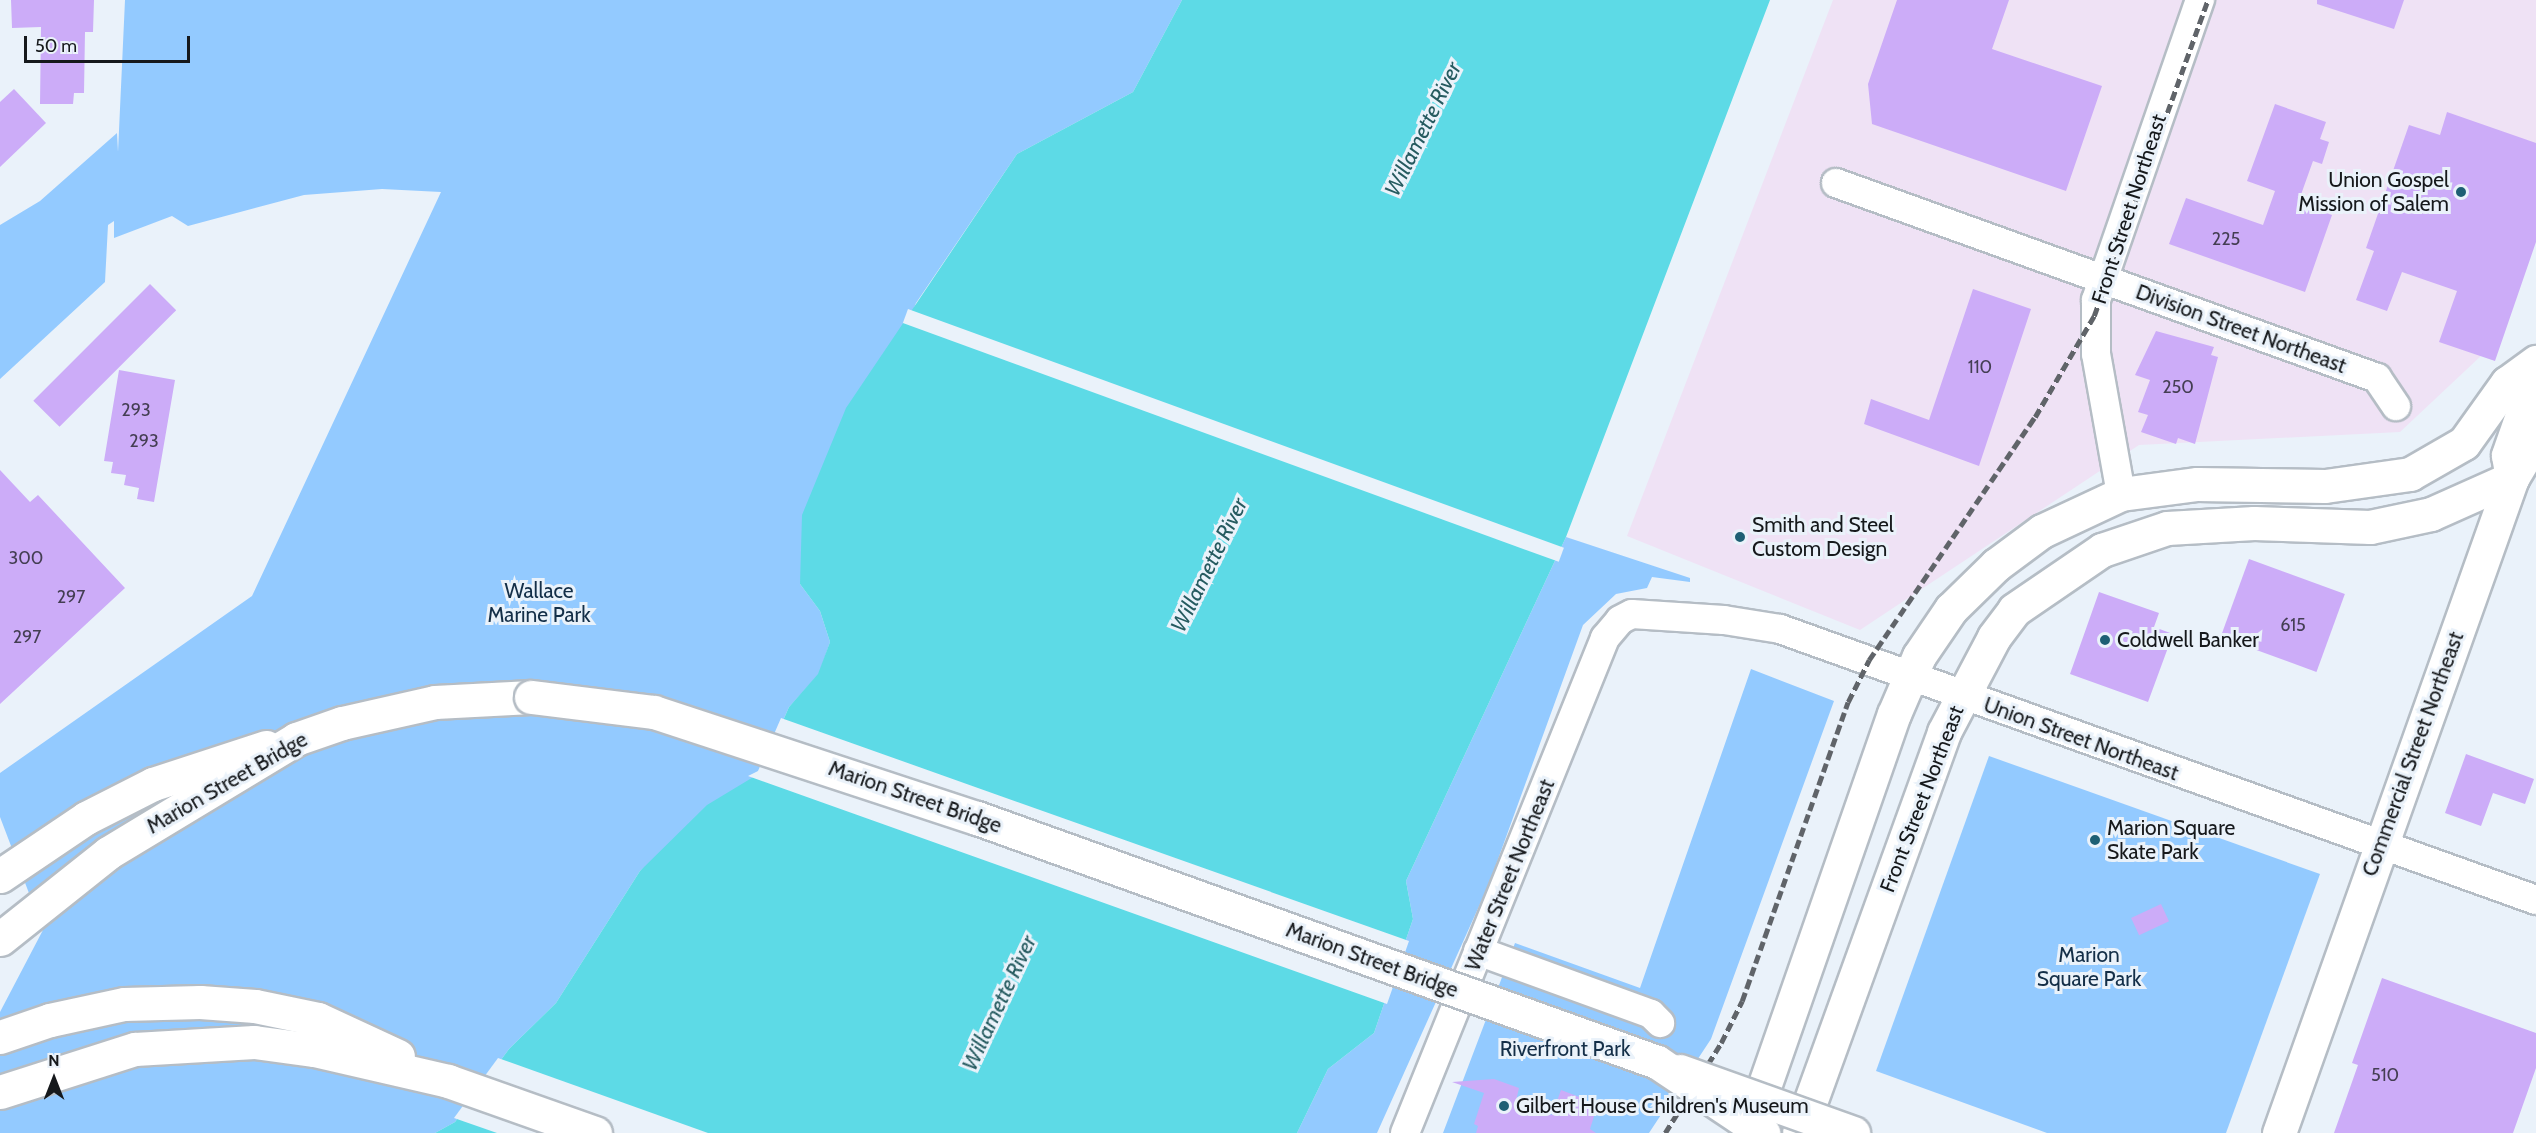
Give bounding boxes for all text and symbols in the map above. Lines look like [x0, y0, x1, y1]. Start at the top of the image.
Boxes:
scale bar [27, 24, 194, 62]
text: 50 m [35, 35, 77, 57]
water label: Willamette River [1379, 58, 1467, 200]
street label: Front Street Northeast [2086, 111, 2172, 307]
place label: Union Gospel Mission of Salem [2298, 167, 2449, 217]
marker: Union Gospel Mission of Salem [2454, 185, 2468, 199]
house number: 225 [2212, 228, 2240, 250]
street label: Division Street Northeast [2132, 279, 2350, 379]
house number: 110 [1968, 356, 1992, 378]
house number: 250 [2162, 376, 2194, 398]
house number: 293 [121, 399, 151, 421]
house number: 293 [129, 430, 159, 452]
water label: Willamette River [1165, 494, 1253, 636]
place label: Smith and Steel Custom Design [1752, 512, 1894, 562]
marker: Smith and Steel Custom Design [1733, 530, 1747, 544]
house number: 300 [9, 547, 43, 569]
park label: Wallace Marine Park [487, 578, 591, 628]
house number: 297 [57, 586, 85, 608]
house number: 615 [2280, 614, 2306, 636]
house number: 297 [13, 626, 41, 648]
place label: Coldwell Banker [2117, 627, 2259, 653]
street label: Commercial Street Northeast [2357, 628, 2469, 880]
marker: Coldwell Banker [2098, 633, 2112, 647]
street label: Union Street Northeast [1980, 692, 2182, 786]
street label: Front Street Northeast [1875, 702, 1969, 896]
street label: Marion Street Bridge [142, 727, 312, 839]
street label: Marion Street Bridge [825, 756, 1005, 838]
street label: Water Street Northeast [1460, 776, 1560, 974]
place label: Marion Square Skate Park [2107, 815, 2235, 865]
marker: Marion Square Skate Park [2088, 833, 2102, 847]
street label: Marion Street Bridge [1283, 917, 1461, 1003]
water label: Willamette River [956, 931, 1042, 1075]
park label: Marion Square Park [2037, 942, 2141, 992]
park label: Riverfront Park [1500, 1036, 1630, 1062]
north arrow [24, 1049, 84, 1109]
text: N [48, 1051, 60, 1070]
house number: 510 [2371, 1064, 2399, 1086]
place label: Gilbert House Children's Museum [1516, 1093, 1809, 1119]
marker: Gilbert House Children's Museum [1497, 1099, 1511, 1113]

